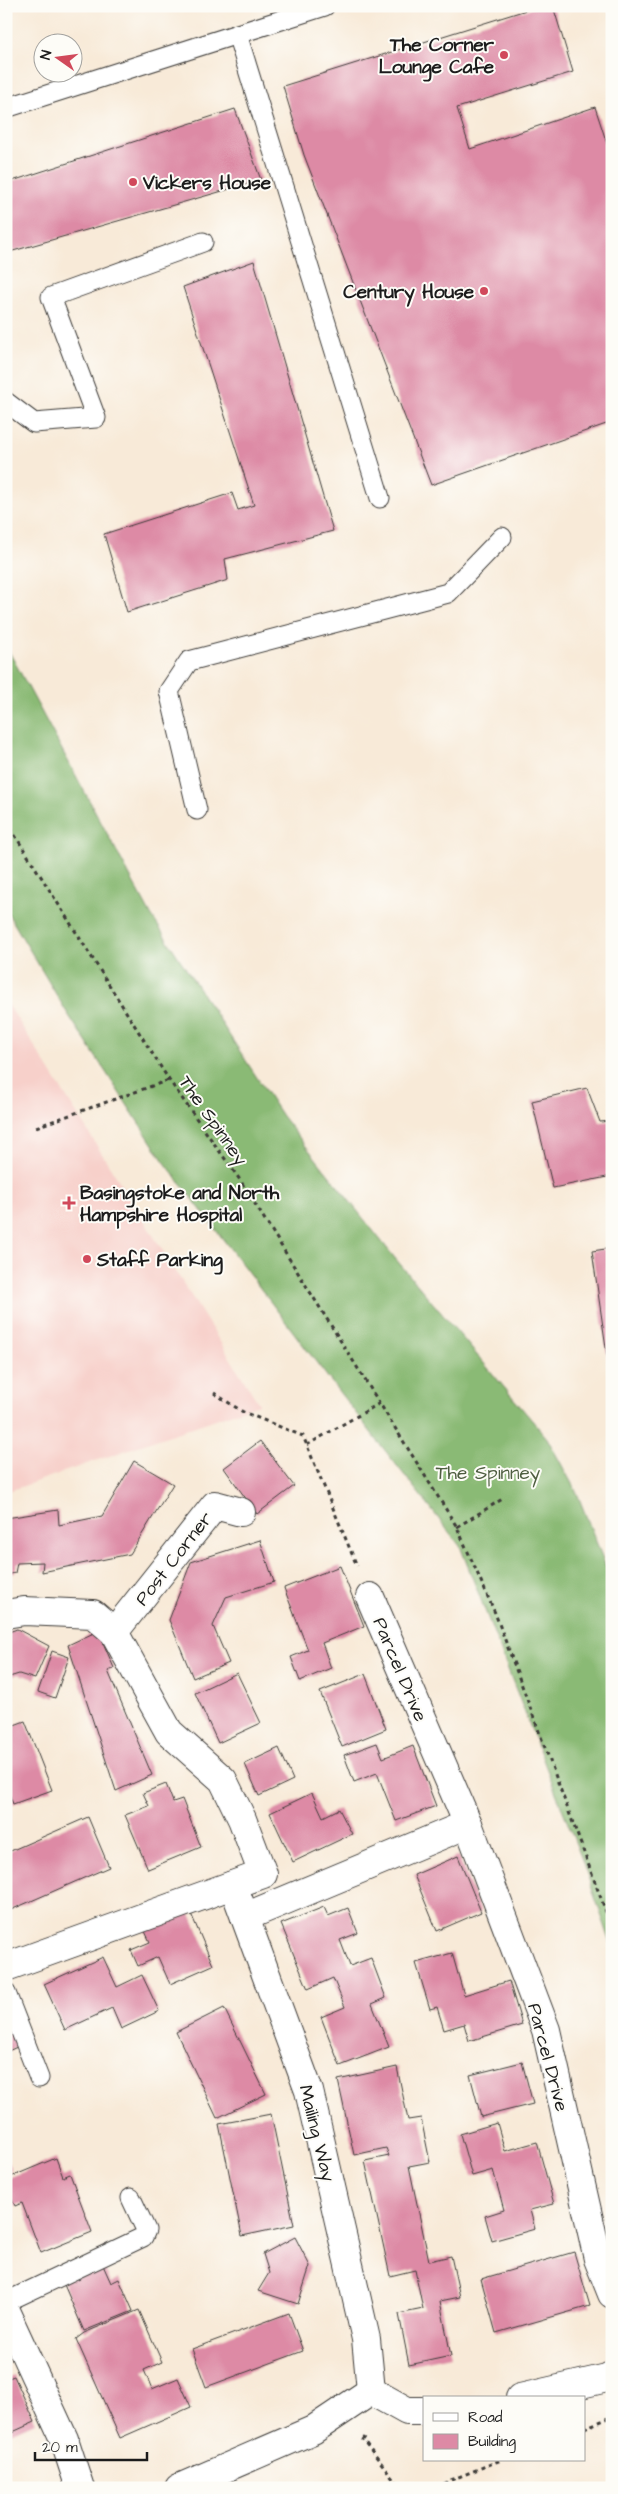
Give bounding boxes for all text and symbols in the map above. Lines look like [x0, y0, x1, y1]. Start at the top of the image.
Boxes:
north arrow [32, 32, 82, 82]
place label: The Corner Lounge Cafe [379, 32, 495, 82]
text: N [36, 48, 57, 62]
marker: The Corner Lounge Cafe [498, 49, 510, 61]
place label: Vickers House [142, 170, 272, 197]
marker: Vickers House [127, 176, 139, 188]
place label: Century House [343, 279, 475, 307]
marker: Century House [478, 285, 490, 297]
street label: The Spinney [171, 1070, 254, 1172]
place label: Basingstoke and North Hampshire Hospital [80, 1180, 280, 1229]
marker: Basingstoke and North Hampshire Hospital [62, 1196, 76, 1210]
place label: Staff Parking [96, 1247, 223, 1275]
marker: Staff Parking [81, 1253, 93, 1265]
park label: The Spinney [436, 1460, 541, 1488]
street label: Post Corner [129, 1506, 220, 1612]
street label: Parcel Drive [366, 1613, 434, 1726]
street label: Parcel Drive [520, 2000, 575, 2114]
street label: Mailing Way [291, 2082, 342, 2185]
legend [423, 2396, 586, 2462]
text: Road [468, 2407, 503, 2428]
scale bar [35, 2429, 148, 2461]
text: Building [468, 2431, 516, 2453]
text: 20 m [42, 2437, 78, 2458]

